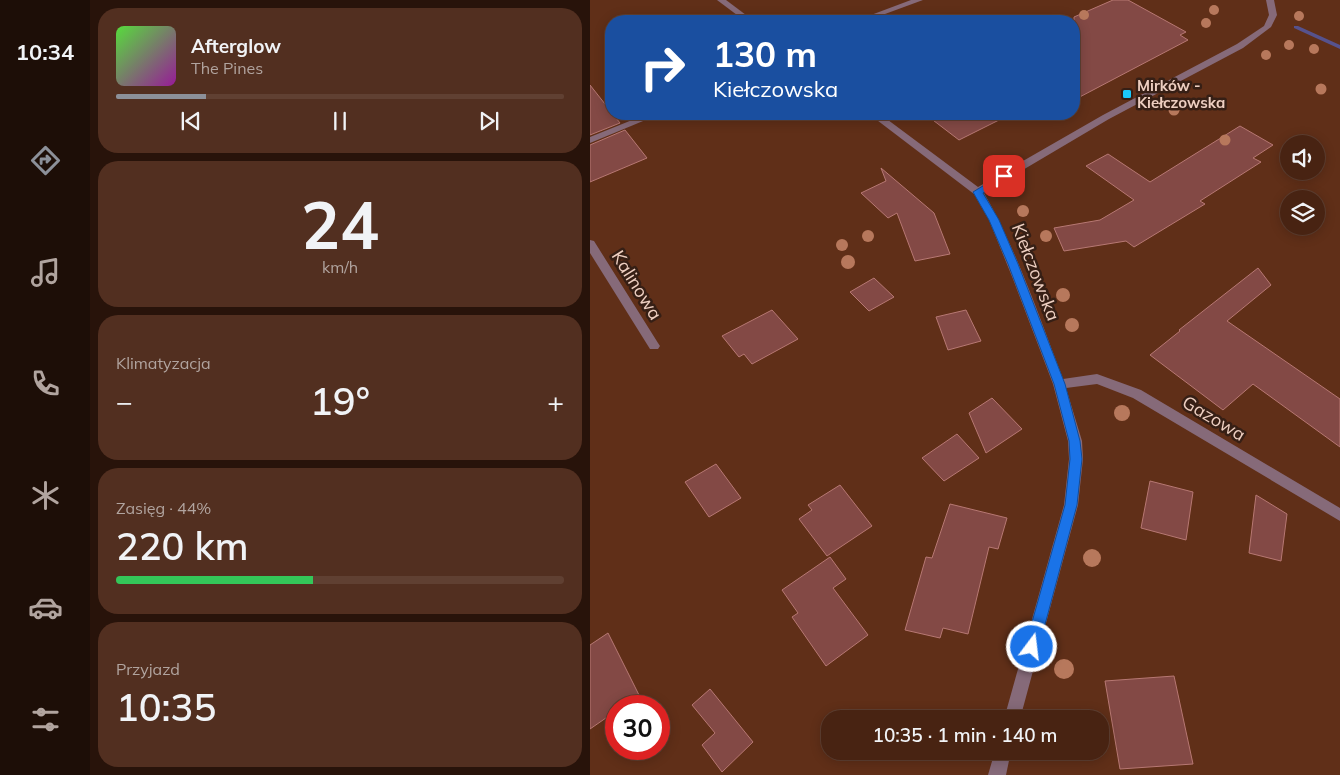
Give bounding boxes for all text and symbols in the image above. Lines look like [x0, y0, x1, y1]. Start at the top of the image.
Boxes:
text: 130 m [713, 32, 817, 76]
text: Afterglow [191, 34, 281, 58]
icon: right [630, 35, 695, 100]
text: 10:34 [16, 38, 74, 66]
text: The Pines [191, 58, 263, 78]
text: Kiełczowska [713, 75, 838, 103]
place label: Mirków - Kiełczowska [1137, 76, 1225, 112]
marker: Mirków - Kiełczowska [1121, 88, 1133, 100]
icon: previous [177, 107, 205, 135]
icon: pause [326, 107, 354, 135]
icon: next [475, 107, 503, 135]
map controls [1280, 135, 1325, 235]
button: sound [1280, 135, 1325, 180]
icon: directions [28, 143, 63, 178]
pin [983, 155, 1025, 197]
icon: arrive [990, 162, 1018, 190]
text: 24 [301, 184, 379, 265]
button: layers [1280, 190, 1325, 235]
street label: Kiełczowska [1007, 220, 1065, 324]
street label: Kalinowa [607, 246, 667, 324]
icon: music [28, 255, 63, 290]
text: km/h [322, 257, 358, 277]
text: Klimatyzacja [116, 353, 211, 373]
icon: phone [28, 366, 63, 401]
text: 19° [310, 377, 370, 425]
text: − [116, 384, 133, 419]
text: + [547, 384, 564, 419]
street label: Gazowa [1178, 390, 1250, 446]
icon: climate [28, 478, 63, 513]
text: Zasięg · 44% [116, 498, 211, 518]
text: 220 km [116, 522, 249, 570]
icon: car [28, 590, 63, 625]
position arrow [1005, 620, 1057, 672]
text: Przyjazd [116, 659, 180, 679]
text: 10:35 [116, 683, 216, 731]
speed limit sign: 30 [605, 695, 670, 760]
icon: filters [28, 702, 63, 737]
text: 10:35 · 1 min · 140 m [872, 723, 1058, 747]

